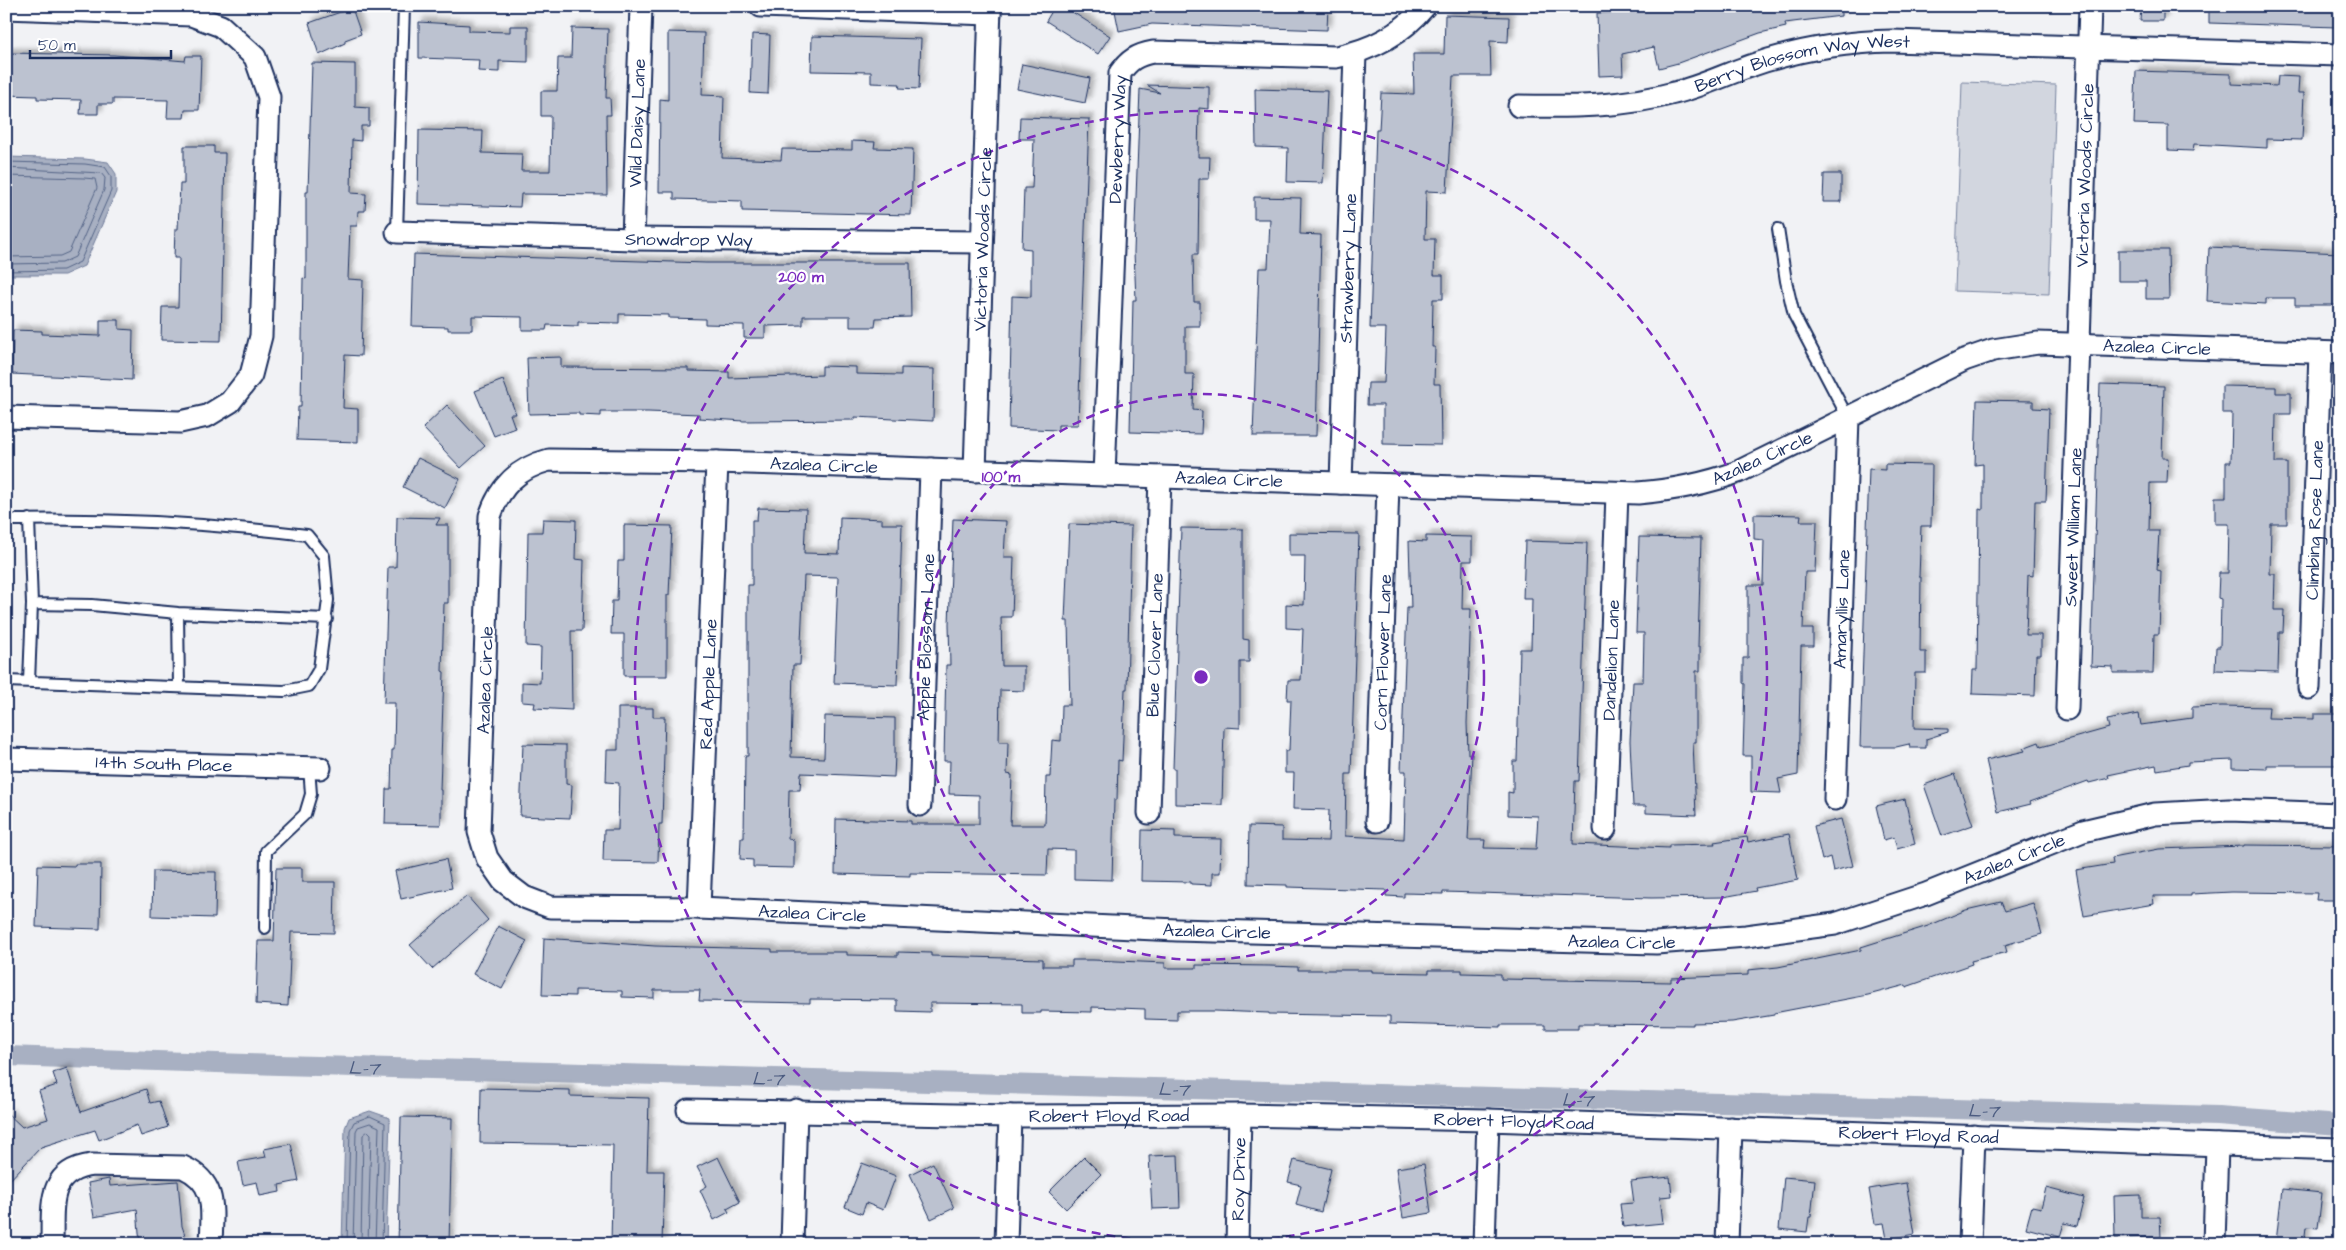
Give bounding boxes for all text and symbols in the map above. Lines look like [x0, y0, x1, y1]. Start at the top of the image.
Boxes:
scale bar [30, 28, 171, 60]
street label: Berry Blossom Way West [1691, 29, 1911, 99]
text: 50 m [38, 35, 76, 56]
street label: Wild Daisy Lane [623, 58, 652, 188]
street label: Dewberry Way [1103, 74, 1134, 204]
street label: Victoria Woods Circle [2069, 83, 2100, 268]
street label: Victoria Woods Circle [968, 147, 998, 331]
street label: Strawberry Lane [1334, 193, 1363, 343]
street label: Snowdrop Way [625, 227, 753, 254]
text: 200 m [777, 267, 824, 288]
street label: Azalea Circle [2103, 333, 2212, 362]
street label: Azalea Circle [1708, 425, 1817, 492]
street label: Climbing Rose Lane [2300, 439, 2330, 601]
street label: Sweet William Lane [2058, 447, 2089, 607]
street label: Azalea Circle [770, 451, 879, 480]
street label: Azalea Circle [1175, 465, 1284, 494]
text: 100 m [982, 467, 1021, 488]
street label: Amaryllis Lane [1827, 549, 1857, 669]
street label: Apple Blossom Lane [911, 553, 941, 721]
street label: Blue Clover Lane [1140, 572, 1170, 718]
street label: Corn Flower Lane [1368, 573, 1398, 731]
street label: Dandelion Lane [1597, 599, 1626, 721]
street label: Red Apple Lane [693, 618, 724, 750]
street label: Azalea Circle [471, 625, 500, 734]
centre of rings [1192, 668, 1210, 686]
street label: 14th South Place [95, 750, 233, 778]
street label: Azalea Circle [1959, 827, 2069, 891]
street label: Azalea Circle [758, 899, 867, 929]
street label: Azalea Circle [1162, 917, 1271, 946]
street label: Azalea Circle [1567, 929, 1677, 956]
water label: L-7 [348, 1055, 382, 1083]
water label: L-7 [752, 1065, 786, 1093]
water label: L-7 [1158, 1076, 1192, 1104]
water label: L-7 [1562, 1087, 1595, 1115]
water label: L-7 [1967, 1097, 2001, 1125]
street label: Robert Floyd Road [1029, 1103, 1189, 1130]
street label: Robert Floyd Road [1433, 1107, 1594, 1137]
street label: Robert Floyd Road [1838, 1120, 1999, 1150]
street label: Roy Drive [1226, 1137, 1252, 1221]

